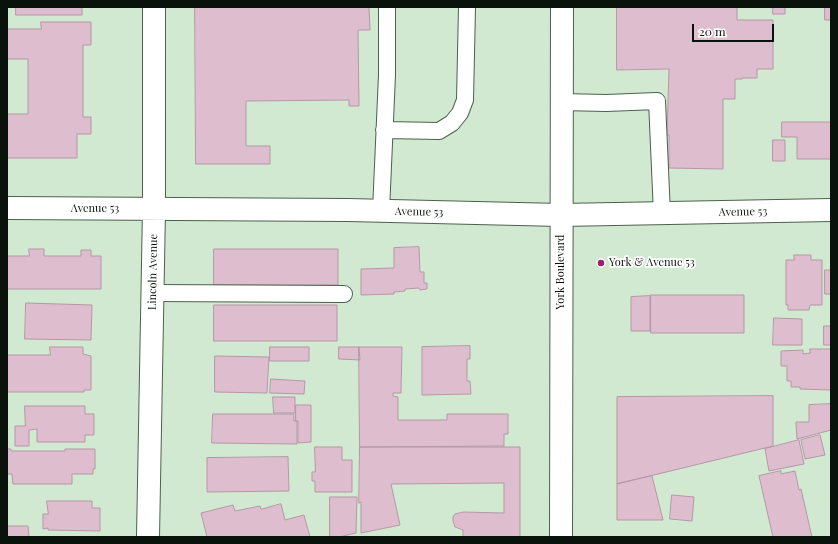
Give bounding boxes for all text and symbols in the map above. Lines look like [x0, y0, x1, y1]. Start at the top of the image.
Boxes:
scale bar [694, 16, 776, 42]
text: 20 m [699, 23, 726, 39]
street label: Avenue 53 [71, 202, 119, 216]
street label: Avenue 53 [395, 205, 443, 219]
street label: Avenue 53 [719, 205, 767, 219]
street label: Lincoln Avenue [146, 234, 160, 310]
street label: York Boulevard [554, 235, 568, 309]
place label: York & Avenue 53 [609, 256, 695, 270]
marker: York & Avenue 53 [596, 258, 606, 268]

